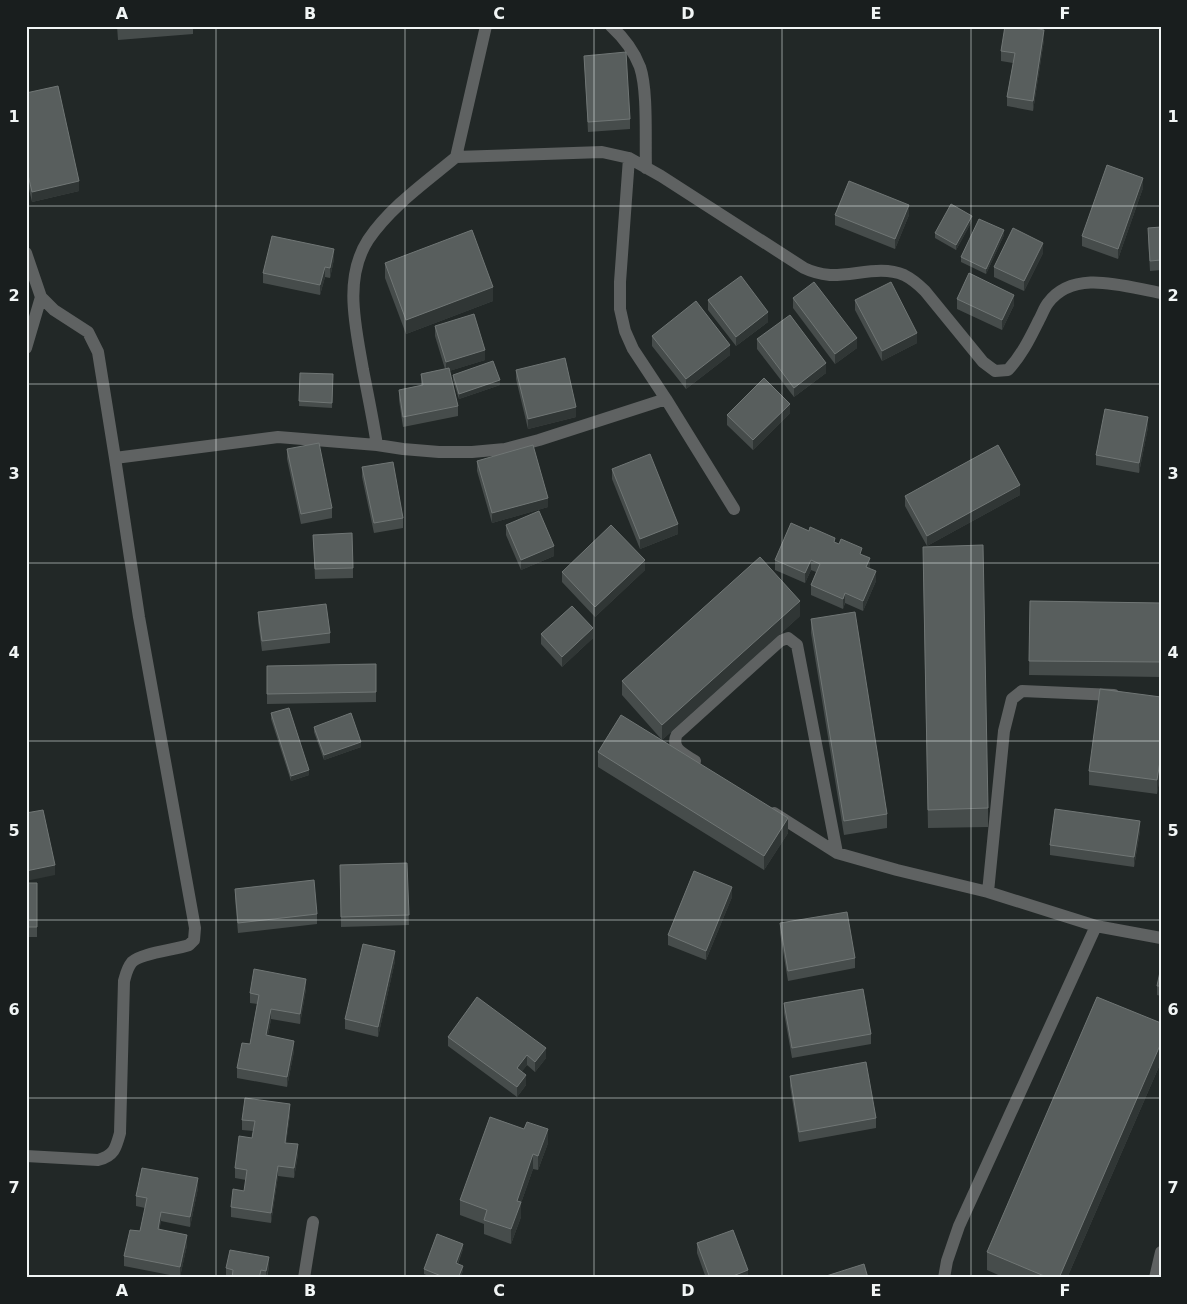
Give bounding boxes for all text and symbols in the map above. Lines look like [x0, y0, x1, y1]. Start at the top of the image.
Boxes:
text: A [116, 4, 129, 23]
text: B [304, 4, 316, 23]
text: C [493, 4, 505, 23]
text: D [681, 4, 695, 23]
text: E [871, 4, 881, 23]
text: F [1060, 4, 1070, 23]
text: 1 [8, 107, 20, 126]
text: 1 [1167, 107, 1179, 126]
text: 2 [8, 286, 20, 305]
text: 2 [1167, 286, 1179, 305]
text: 3 [8, 464, 20, 483]
text: 3 [1167, 464, 1179, 483]
text: 4 [8, 643, 20, 662]
text: 4 [1167, 643, 1179, 662]
text: 5 [8, 821, 20, 840]
text: 5 [1167, 821, 1179, 840]
text: 6 [8, 1000, 20, 1019]
text: 6 [1167, 1000, 1179, 1019]
text: 7 [8, 1178, 20, 1197]
text: 7 [1167, 1178, 1179, 1197]
text: A [116, 1281, 129, 1300]
text: B [304, 1281, 316, 1300]
text: C [493, 1281, 505, 1300]
text: D [681, 1281, 695, 1300]
text: E [871, 1281, 881, 1300]
text: F [1060, 1281, 1070, 1300]

